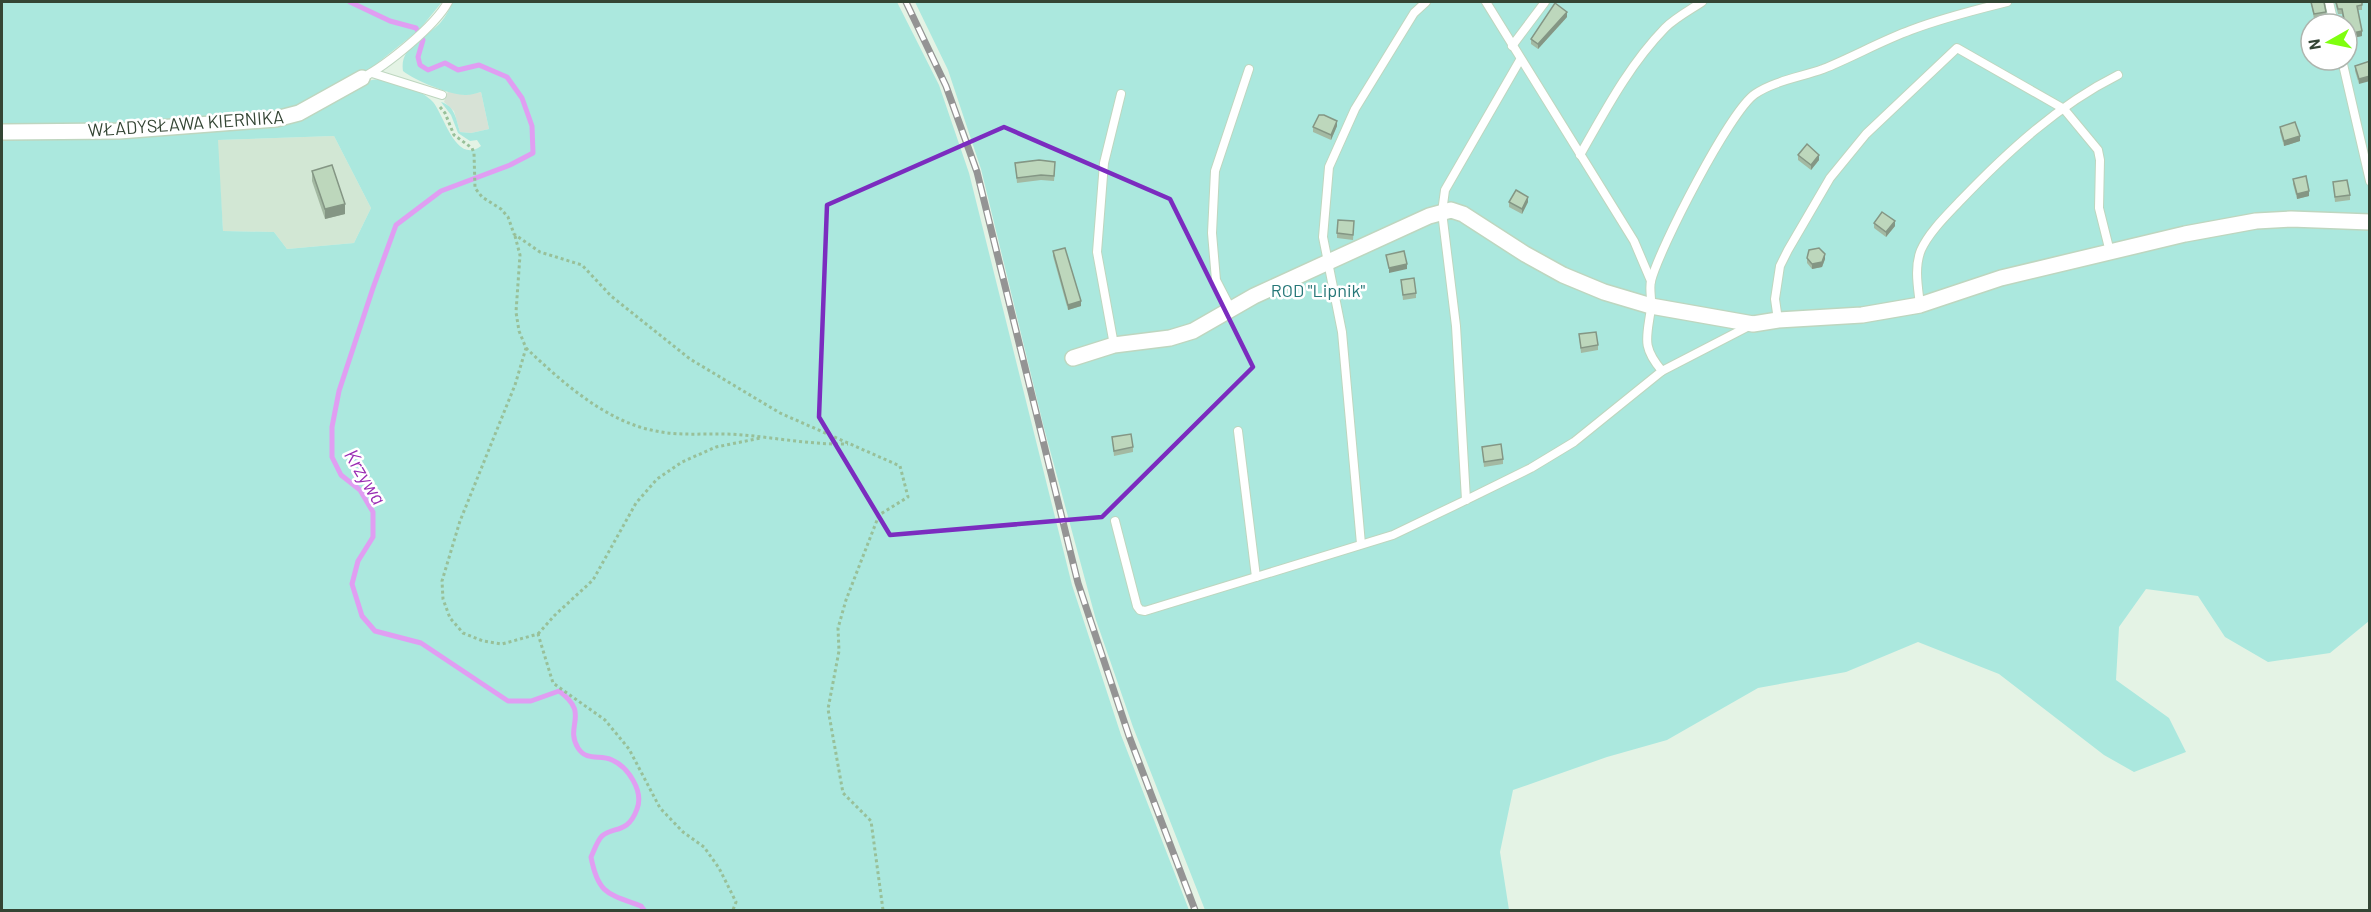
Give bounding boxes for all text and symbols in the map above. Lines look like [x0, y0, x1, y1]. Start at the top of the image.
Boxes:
north arrow [2299, 12, 2359, 72]
text: N [2303, 38, 2324, 51]
street label: WŁADYSŁAWA KIERNIKA [87, 105, 285, 141]
park label: ROD "Lipnik" [1271, 279, 1365, 301]
water label: Krzywa [340, 444, 392, 509]

